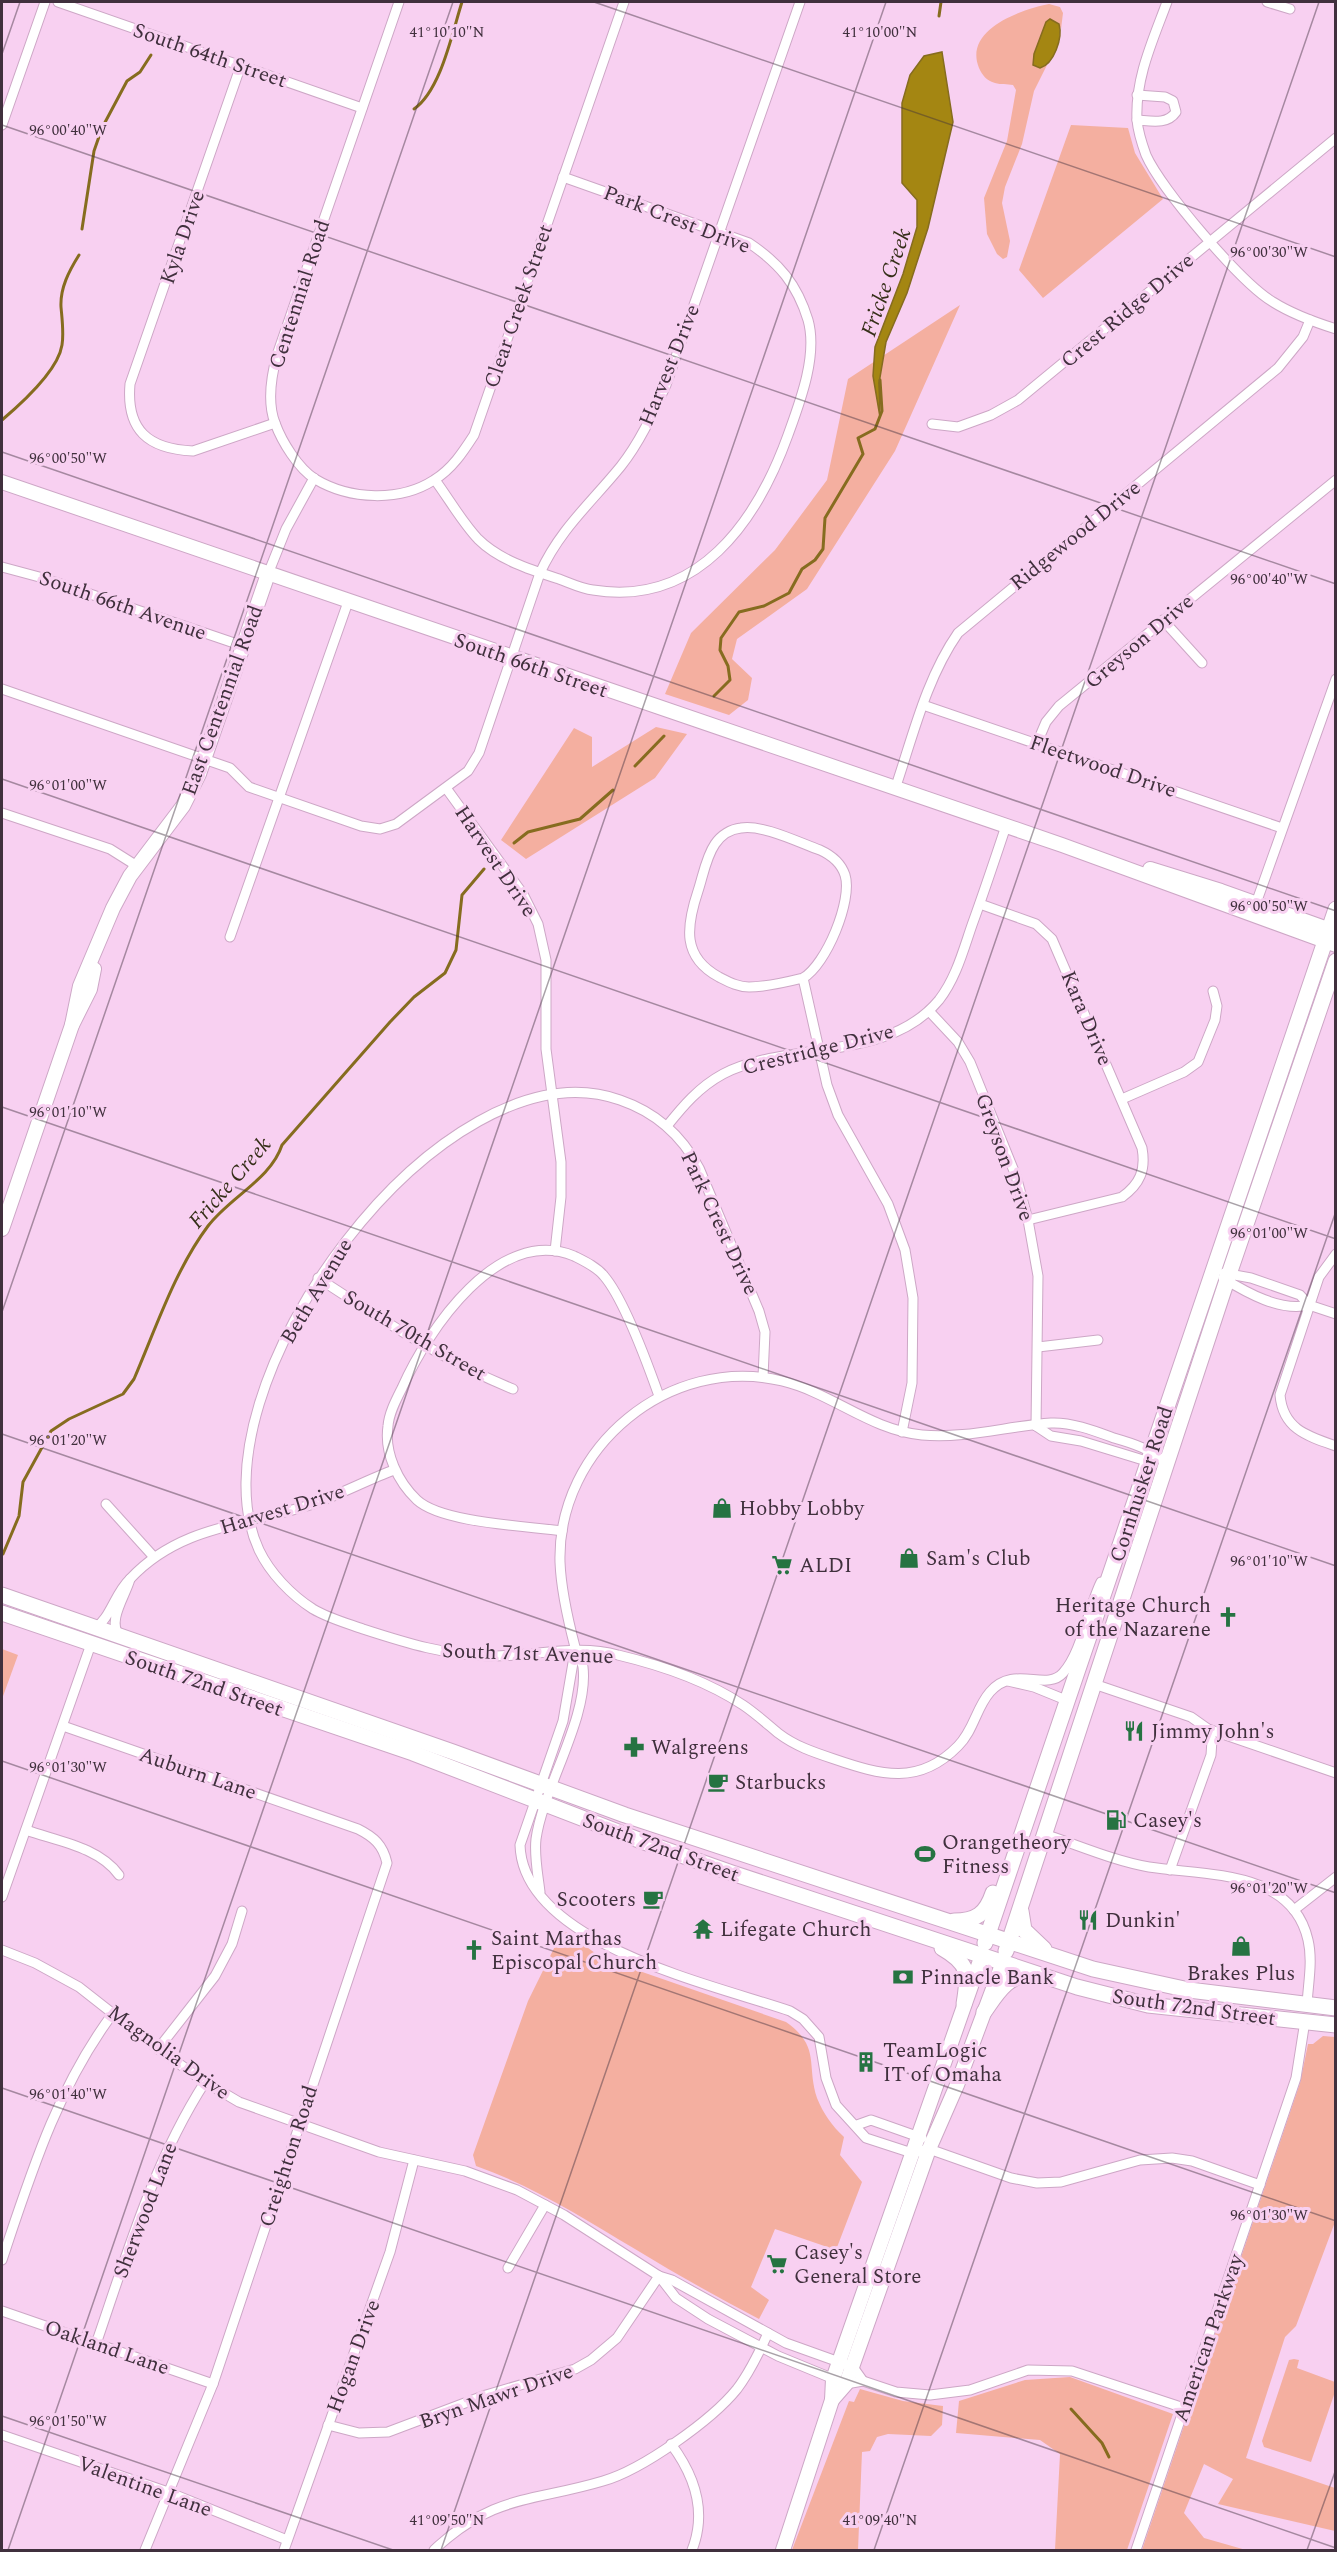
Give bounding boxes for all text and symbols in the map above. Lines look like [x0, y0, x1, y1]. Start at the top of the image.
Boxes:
street label: South 64th Street [129, 15, 291, 97]
text: 41°10'10"N [410, 21, 485, 44]
text: 41°10'00"N [843, 21, 918, 44]
text: 96°00'40"W [29, 119, 107, 142]
street label: Park Crest Drive [598, 177, 755, 263]
street label: Kyla Drive [152, 186, 214, 289]
street label: Centennial Road [261, 216, 339, 373]
street label: Clear Creek Street [476, 220, 562, 393]
water label: Fricke Creek [852, 224, 920, 341]
text: 96°00'30"W [1230, 241, 1308, 264]
street label: Crest Ridge Drive [1054, 245, 1201, 376]
street label: Harvest Drive [631, 300, 709, 431]
text: 96°00'50"W [29, 447, 107, 470]
street label: Ridgewood Drive [1003, 473, 1148, 599]
street label: South 66th Avenue [35, 562, 211, 650]
text: 96°00'40"W [1230, 568, 1308, 591]
street label: Greyson Drive [1078, 586, 1201, 697]
street label: East Centennial Road [174, 601, 272, 800]
street label: South 66th Street [450, 625, 612, 707]
street label: Fleetwood Drive [1025, 727, 1180, 807]
text: 96°01'00"W [29, 774, 107, 797]
street label: Harvest Drive [446, 799, 544, 924]
text: 96°00'50"W [1230, 895, 1308, 918]
street label: Kara Drive [1052, 966, 1120, 1071]
street label: Crestridge Drive [739, 1016, 897, 1084]
street label: Greyson Drive [966, 1089, 1042, 1226]
text: 96°01'10"W [29, 1101, 107, 1124]
water label: Fricke Creek [181, 1130, 280, 1236]
street label: Park Crest Drive [672, 1146, 766, 1301]
text: 96°01'00"W [1230, 1222, 1308, 1245]
street label: Beth Avenue [273, 1233, 361, 1351]
street label: South 70th Street [337, 1282, 492, 1390]
street label: Cornhusker Road [1102, 1402, 1182, 1567]
text: 96°01'20"W [29, 1429, 107, 1452]
street label: Harvest Drive [216, 1476, 349, 1544]
place label: Hobby Lobby [739, 1493, 865, 1525]
shop icon: Hobby Lobby [710, 1496, 734, 1520]
place label: Sam's Club [926, 1543, 1030, 1575]
shop icon: Sam's Club [897, 1546, 921, 1570]
place label: ALDI [799, 1550, 852, 1582]
text: 96°01'10"W [1230, 1550, 1308, 1573]
supermarket icon: ALDI [770, 1553, 794, 1577]
place label: Heritage Church of the Nazarene [1055, 1590, 1211, 1646]
church icon: Heritage Church of the Nazarene [1216, 1605, 1240, 1629]
street label: South 71st Avenue [442, 1635, 614, 1673]
street label: South 72nd Street [120, 1642, 287, 1726]
place label: Jimmy John's [1151, 1716, 1275, 1748]
restaurant icon: Jimmy John's [1122, 1719, 1146, 1743]
place label: Walgreens [651, 1732, 749, 1764]
pharmacy icon: Walgreens [622, 1735, 646, 1759]
street label: Auburn Lane [135, 1739, 261, 1809]
text: 96°01'30"W [29, 1756, 107, 1779]
place label: Starbucks [735, 1767, 826, 1799]
cafe icon: Starbucks [706, 1770, 730, 1794]
street label: South 72nd Street [578, 1805, 744, 1891]
place label: Casey's [1133, 1805, 1202, 1837]
fuel station icon: Casey's [1104, 1808, 1128, 1832]
place label: Orangetheory Fitness [942, 1827, 1072, 1883]
sports icon: Orangetheory Fitness [913, 1842, 937, 1866]
text: 96°01'20"W [1230, 1877, 1308, 1900]
place label: Scooters [557, 1884, 636, 1916]
cafe icon: Scooters [641, 1887, 665, 1911]
place label: Dunkin' [1105, 1905, 1181, 1937]
restaurant icon: Dunkin' [1076, 1908, 1100, 1932]
place label: Lifegate Church [720, 1914, 871, 1946]
temple icon: Lifegate Church [691, 1917, 715, 1941]
place label: Saint Marthas Episcopal Church [491, 1923, 657, 1979]
shop icon: Brakes Plus [1229, 1934, 1253, 1958]
church icon: Saint Marthas Episcopal Church [462, 1938, 486, 1962]
place label: Brakes Plus [1187, 1958, 1295, 1990]
place label: Pinnacle Bank [920, 1962, 1055, 1994]
bank icon: Pinnacle Bank [891, 1965, 915, 1989]
street label: South 72nd Street [1110, 1981, 1278, 2035]
street label: Magnolia Drive [100, 1997, 236, 2108]
place label: TeamLogic IT of Omaha [883, 2035, 1003, 2091]
building icon: TeamLogic IT of Omaha [854, 2050, 878, 2074]
street label: Creighton Road [251, 2081, 327, 2231]
text: 96°01'40"W [29, 2083, 107, 2106]
street label: Sherwood Lane [105, 2138, 187, 2283]
text: 96°01'30"W [1230, 2204, 1308, 2227]
place label: Casey's General Store [794, 2237, 921, 2293]
street label: American Parkway [1165, 2249, 1253, 2427]
supermarket icon: Casey's General Store [765, 2252, 789, 2276]
street label: Hogan Drive [319, 2295, 389, 2418]
street label: Oakland Lane [40, 2312, 173, 2384]
street label: Bryn Mawr Drive [415, 2356, 578, 2438]
text: 96°01'50"W [29, 2410, 107, 2433]
street label: Valentine Lane [73, 2448, 216, 2526]
text: 41°09'50"N [410, 2509, 485, 2532]
text: 41°09'40"N [843, 2509, 918, 2532]

